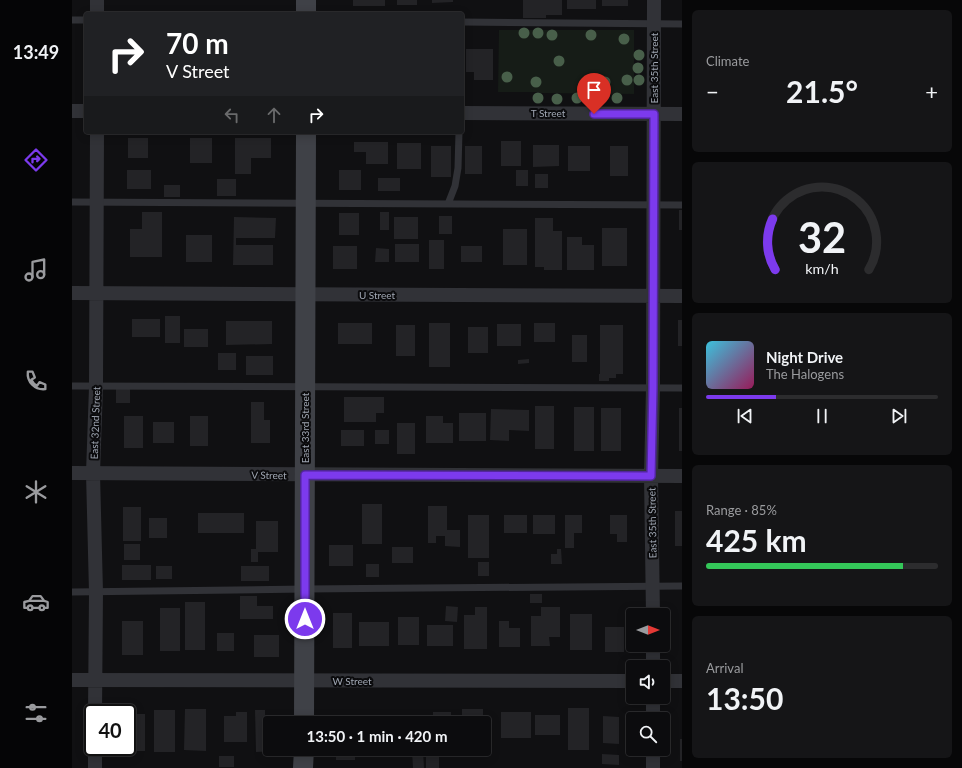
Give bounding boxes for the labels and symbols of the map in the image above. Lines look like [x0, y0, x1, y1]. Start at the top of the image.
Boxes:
street label: East 35th Street [648, 32, 660, 103]
pin [577, 73, 611, 114]
street label: T Street [531, 107, 566, 119]
street label: U Street [359, 289, 396, 301]
street label: East 32nd Street [88, 386, 102, 460]
street label: East 33rd Street [299, 392, 311, 463]
street label: V Street [251, 469, 287, 481]
street label: East 35th Street [645, 487, 659, 559]
position arrow [284, 598, 326, 640]
north arrow [626, 608, 670, 652]
street label: W Street [332, 675, 372, 687]
speed limit sign: 40 [84, 704, 136, 756]

